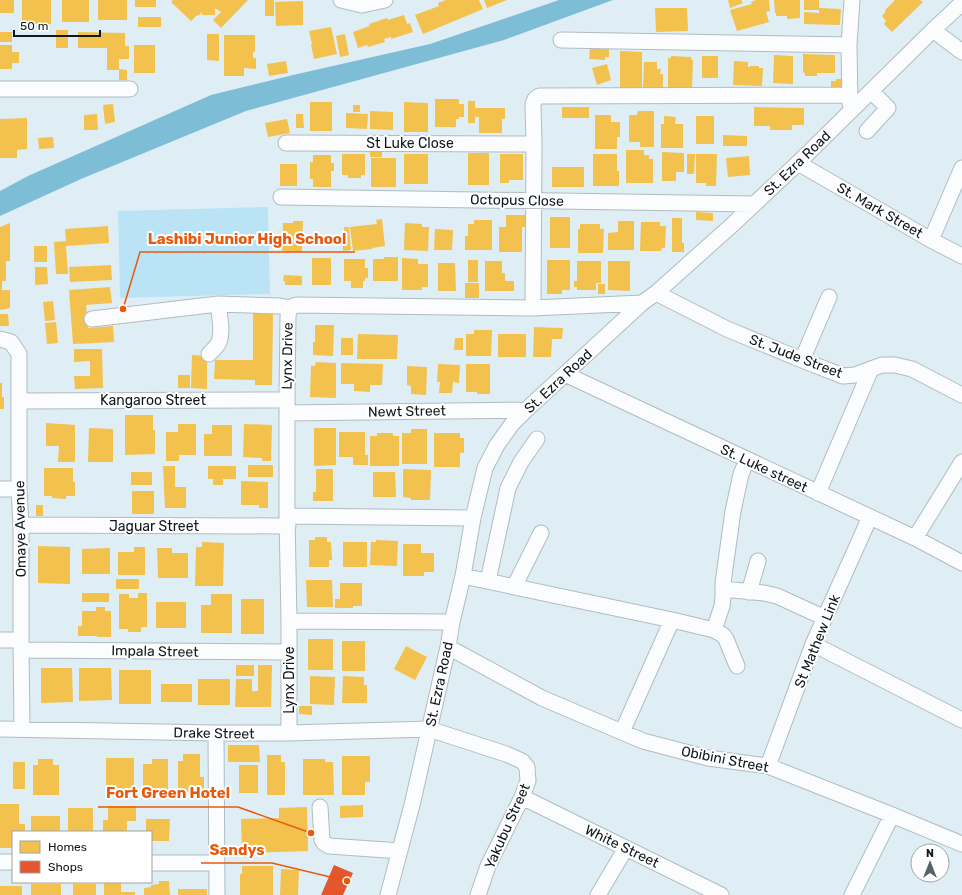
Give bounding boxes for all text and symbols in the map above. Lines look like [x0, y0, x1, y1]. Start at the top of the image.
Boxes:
scale bar [14, 12, 100, 38]
text: 50 m [20, 19, 48, 33]
street label: St. Ezra Road [760, 127, 834, 199]
street label: St Luke Close [366, 135, 454, 152]
street label: St. Mark Street [834, 179, 926, 242]
street label: Octopus Close [470, 191, 564, 210]
callout: Lashibi Junior High School [140, 225, 355, 252]
text: Lashibi Junior High School [148, 230, 346, 248]
street label: Lynx Drive [278, 322, 297, 390]
street label: St. Jude Street [747, 331, 845, 382]
street label: St. Ezra Road [521, 346, 596, 417]
street label: Kangaroo Street [100, 392, 206, 409]
street label: Newt Street [368, 402, 447, 421]
street label: St. Luke street [717, 441, 811, 496]
street label: Omaye Avenue [11, 480, 30, 578]
street label: Jaguar Street [109, 518, 200, 535]
street label: St Mathew Link [791, 591, 844, 690]
street label: St. Ezra Road [422, 640, 457, 728]
street label: Impala Street [111, 642, 199, 661]
street label: Lynx Drive [281, 646, 298, 714]
street label: Drake Street [173, 724, 255, 743]
street label: Obibini Street [680, 743, 771, 776]
callout: Fort Green Hotel [98, 780, 238, 807]
street label: Yakubu Street [481, 780, 534, 872]
text: Fort Green Hotel [106, 784, 230, 802]
street label: White Street [582, 821, 662, 872]
legend [12, 831, 152, 883]
callout: Sandys [201, 836, 272, 863]
text: Homes [48, 840, 87, 854]
text: Sandys [210, 841, 264, 859]
north arrow [910, 843, 950, 883]
text: N [926, 847, 934, 860]
text: Shops [48, 860, 83, 874]

